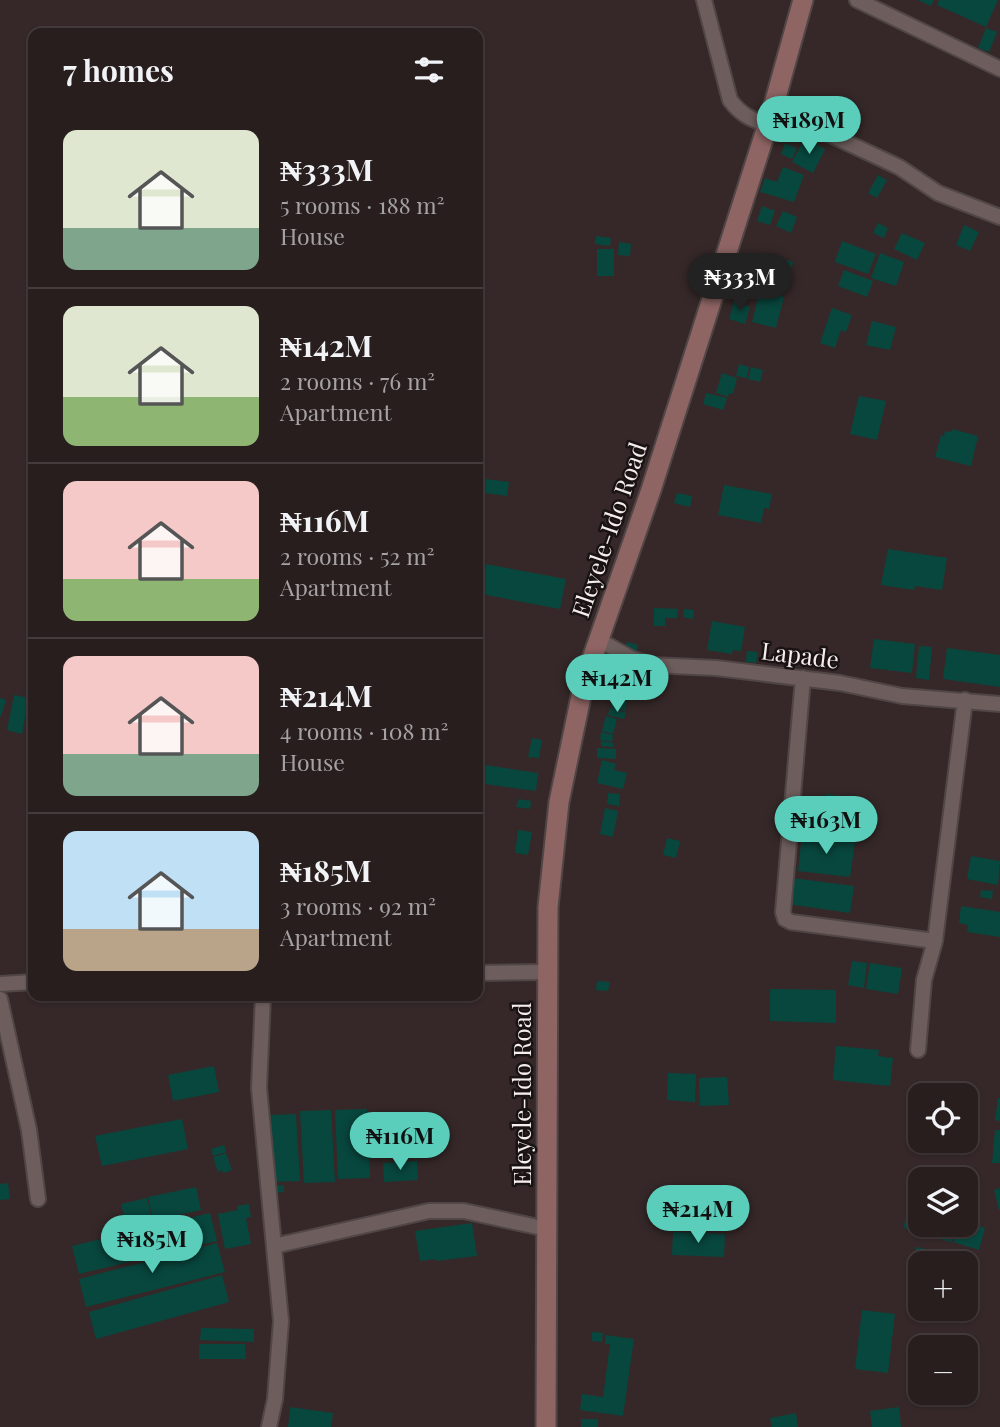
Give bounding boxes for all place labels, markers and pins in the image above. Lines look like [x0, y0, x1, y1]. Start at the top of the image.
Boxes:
pin: ₦189M [760, 96, 858, 156]
pin: ₦333M [691, 254, 789, 313]
pin: ₦142M [568, 654, 666, 714]
pin: ₦163M [777, 796, 875, 856]
pin: ₦116M [351, 1112, 449, 1172]
pin: ₦214M [649, 1186, 747, 1245]
pin: ₦185M [103, 1216, 201, 1275]

